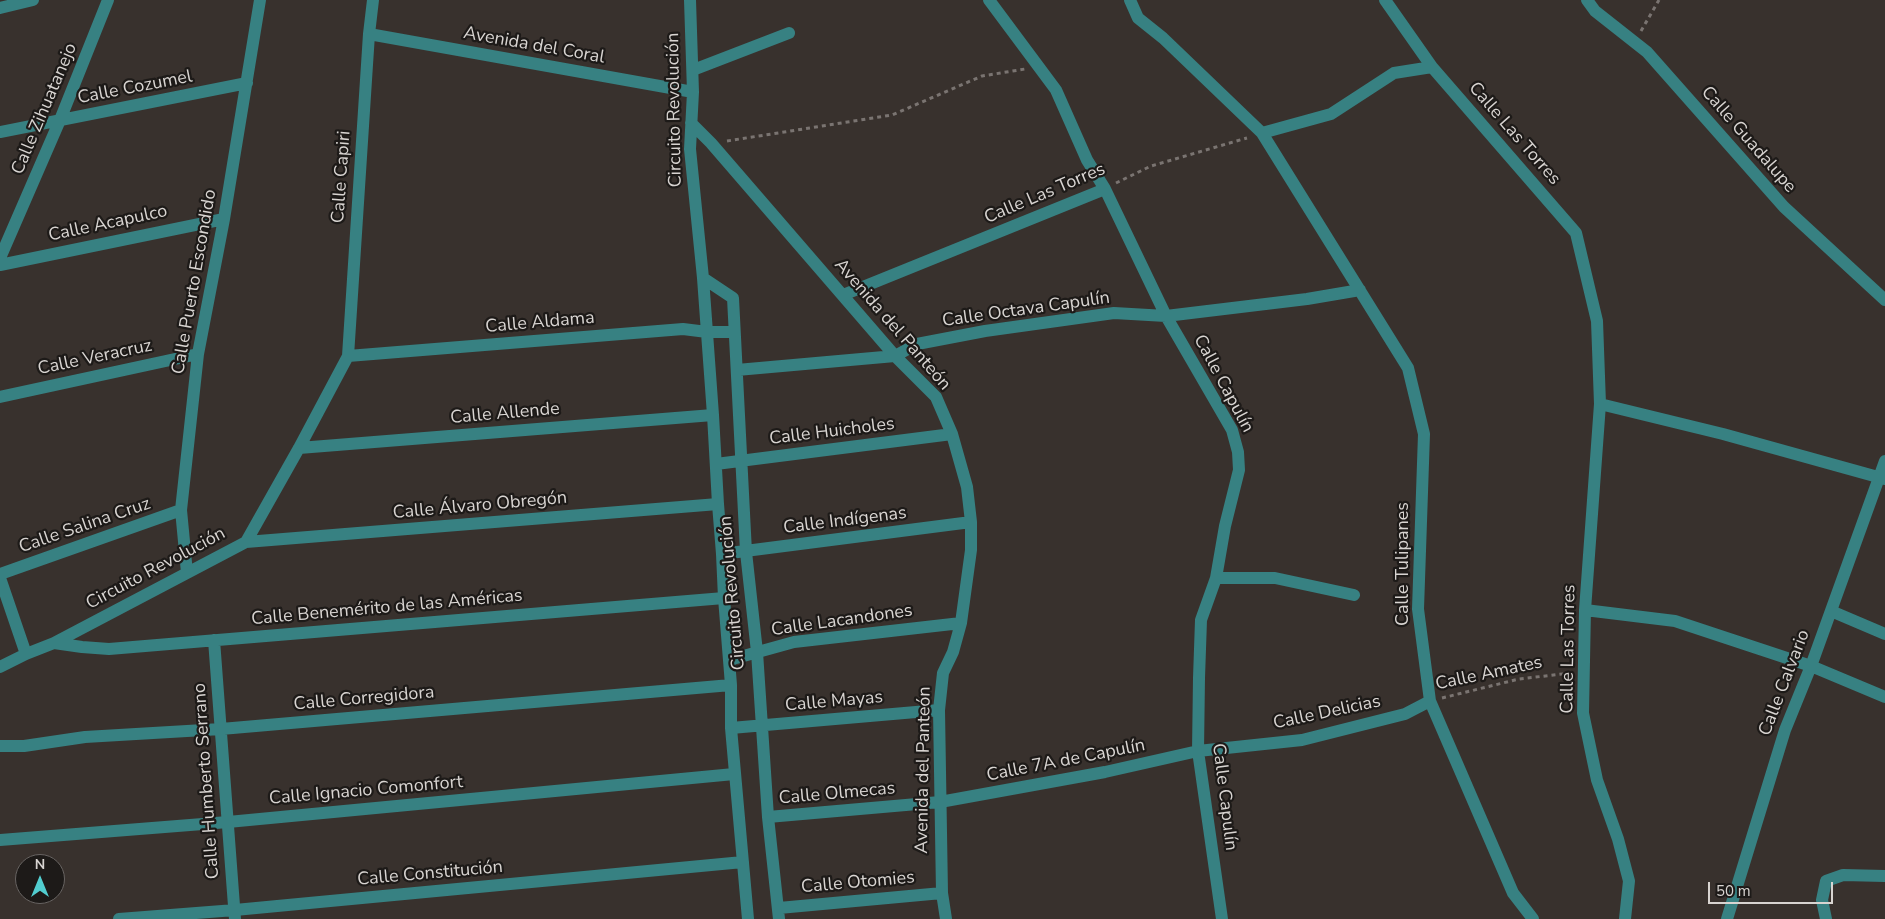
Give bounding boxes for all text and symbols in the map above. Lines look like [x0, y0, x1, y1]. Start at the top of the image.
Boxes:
street label: Avenida del Coral [462, 23, 606, 69]
street label: Circuito Revolución [663, 32, 687, 188]
street label: Calle Zihuatanejo [8, 40, 82, 178]
street label: Calle Cozumel [76, 66, 194, 110]
street label: Calle Las Torres [1463, 78, 1565, 190]
street label: Calle Guadalupe [1696, 82, 1800, 198]
street label: Calle Capiri [328, 130, 356, 224]
street label: Calle Las Torres [981, 159, 1109, 229]
street label: Calle Puerto Escondido [168, 188, 222, 376]
street label: Calle Acapulco [47, 201, 169, 247]
street label: Avenida del Panteón [829, 255, 955, 395]
street label: Calle Octava Capulín [941, 288, 1111, 332]
street label: Calle Aldama [485, 307, 595, 339]
street label: Calle Capulín [1188, 331, 1258, 437]
street label: Calle Veracruz [36, 335, 154, 381]
street label: Calle Allende [449, 398, 561, 430]
street label: Calle Huicholes [768, 414, 896, 450]
street label: Calle Álvaro Obregón [392, 488, 568, 524]
street label: Calle Salina Cruz [16, 493, 154, 559]
street label: Calle Tulipanes [1393, 502, 1415, 626]
street label: Calle Indígenas [782, 503, 908, 539]
street label: Circuito Revolución [716, 515, 750, 671]
street label: Circuito Revolución [83, 523, 229, 615]
street label: Calle Las Torres [1557, 584, 1581, 714]
street label: Calle Benemérito de las Américas [251, 585, 523, 631]
street label: Calle Lacandones [770, 600, 914, 642]
street label: Calle Calvario [1755, 627, 1815, 739]
street label: Calle Amates [1434, 652, 1544, 696]
street label: Calle Humberto Serrano [189, 682, 225, 880]
street label: Calle Corregidora [293, 682, 435, 716]
street label: Avenida del Panteón [912, 686, 936, 854]
street label: Calle Mayas [784, 687, 884, 717]
street label: Calle Delicias [1271, 691, 1383, 735]
street label: Calle 7A de Capulín [985, 735, 1147, 787]
street label: Calle Capulín [1207, 742, 1241, 852]
street label: Calle Ignacio Comonfort [268, 772, 464, 810]
street label: Calle Olmecas [778, 778, 896, 810]
north arrow [15, 854, 65, 904]
text: N [35, 855, 45, 874]
street label: Calle Constitución [356, 857, 504, 891]
street label: Calle Otomies [800, 867, 916, 899]
scale bar [1710, 872, 1835, 904]
text: 50 m [1716, 881, 1751, 901]

